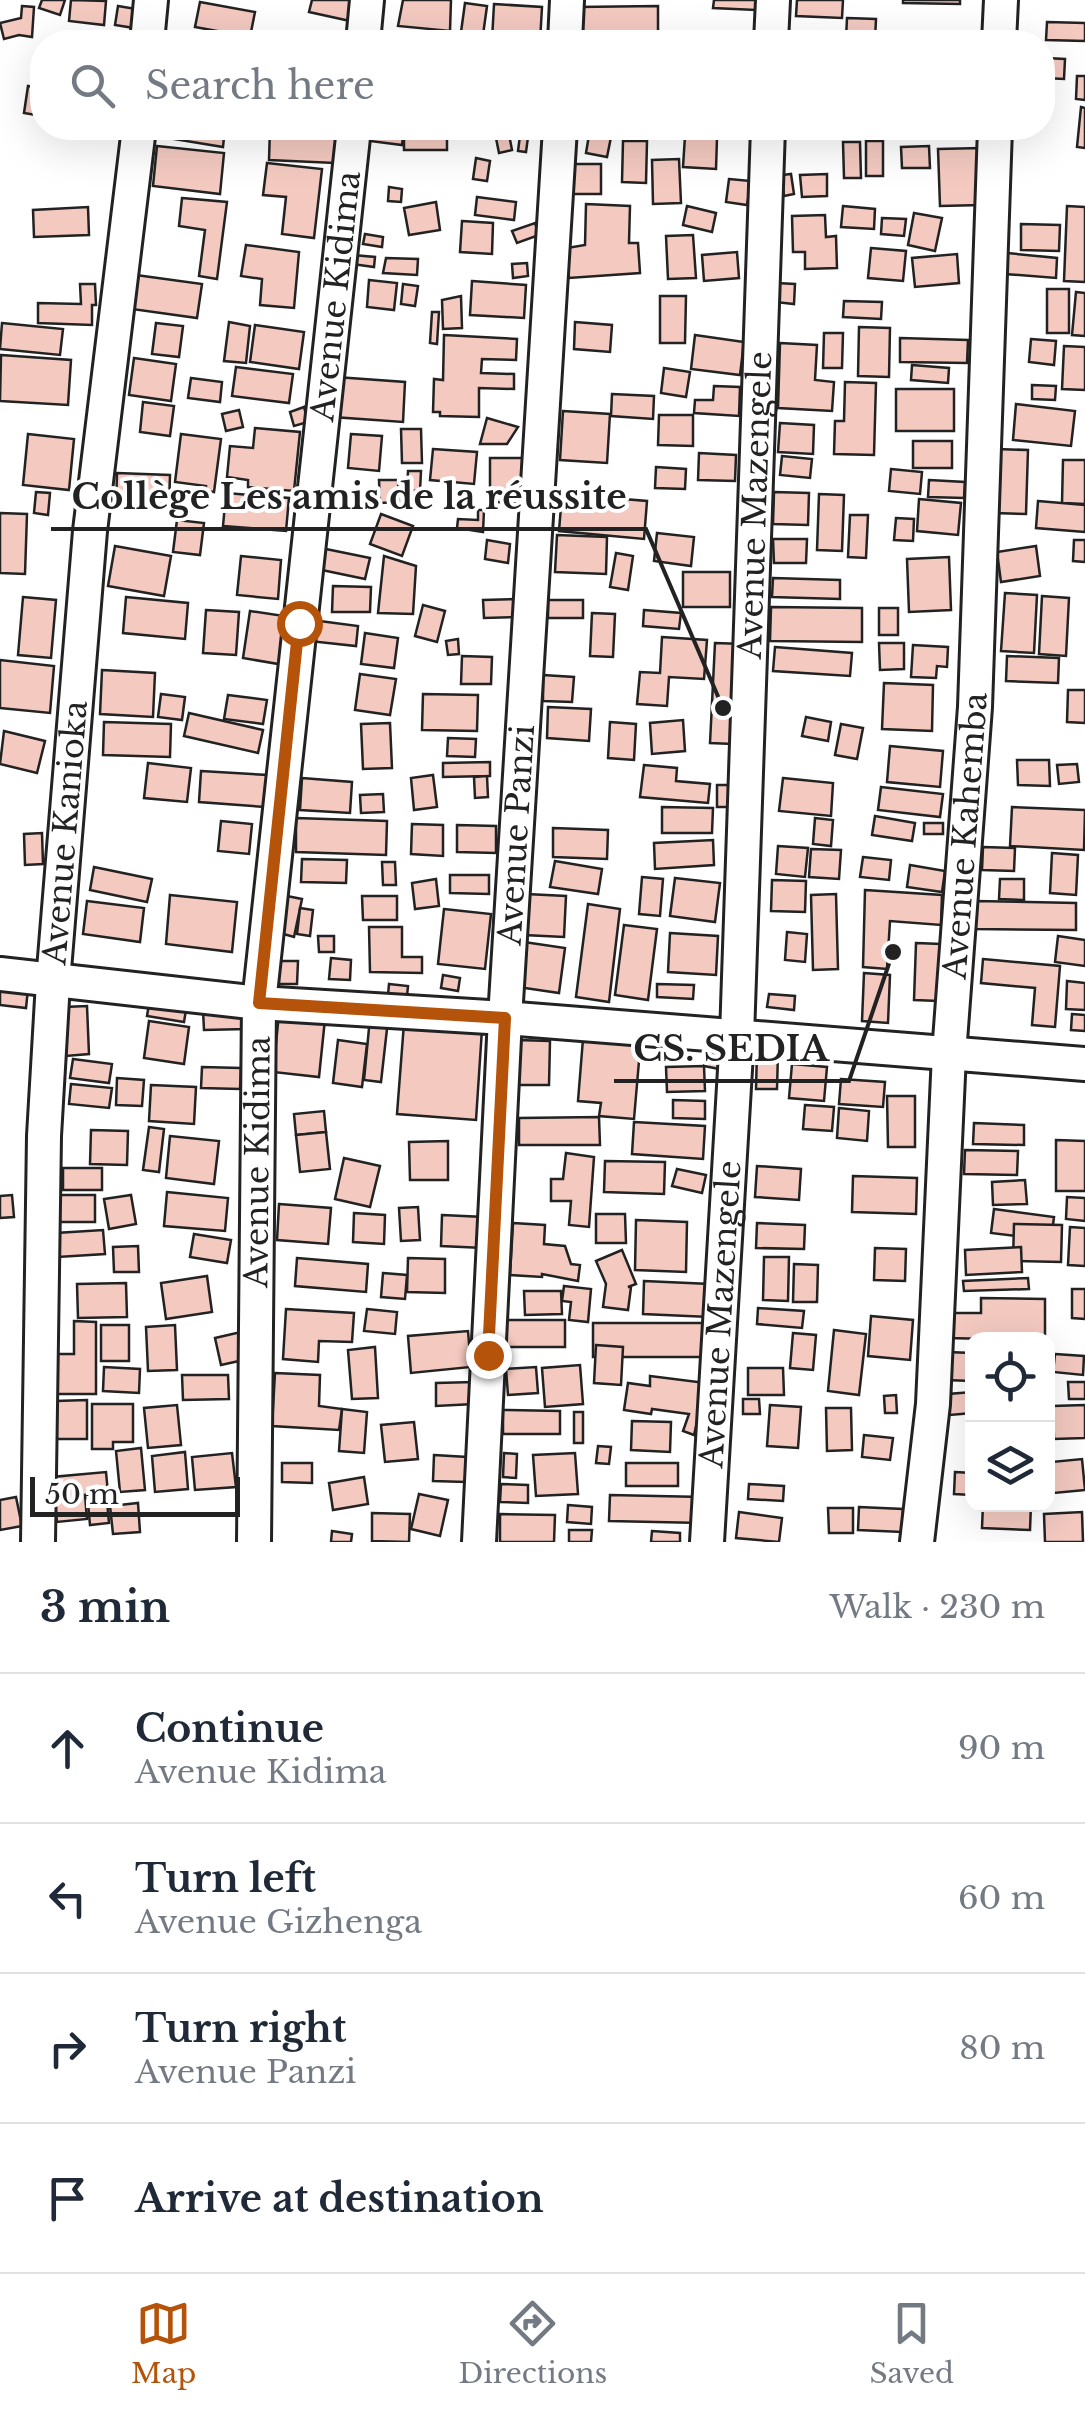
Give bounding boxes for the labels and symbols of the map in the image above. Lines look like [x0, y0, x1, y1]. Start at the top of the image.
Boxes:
street label: Avenue Kidima [302, 169, 369, 424]
street label: Avenue Mazengele [730, 351, 780, 661]
callout: Collège Les amis de la réussite [51, 464, 646, 529]
text: Collège Les amis de la réussite [71, 475, 627, 518]
route start [277, 601, 323, 647]
street label: Avenue Kahemba [935, 692, 995, 982]
street label: Avenue Kanioka [34, 699, 96, 968]
street label: Avenue Panzi [489, 723, 543, 948]
callout: CS. SEDIA [614, 1016, 849, 1081]
text: CS. SEDIA [633, 1027, 830, 1070]
street label: Avenue Kidima [236, 1036, 279, 1289]
street label: Avenue Mazengele [691, 1159, 750, 1470]
route end [466, 1333, 512, 1379]
scale bar [30, 1472, 240, 1516]

